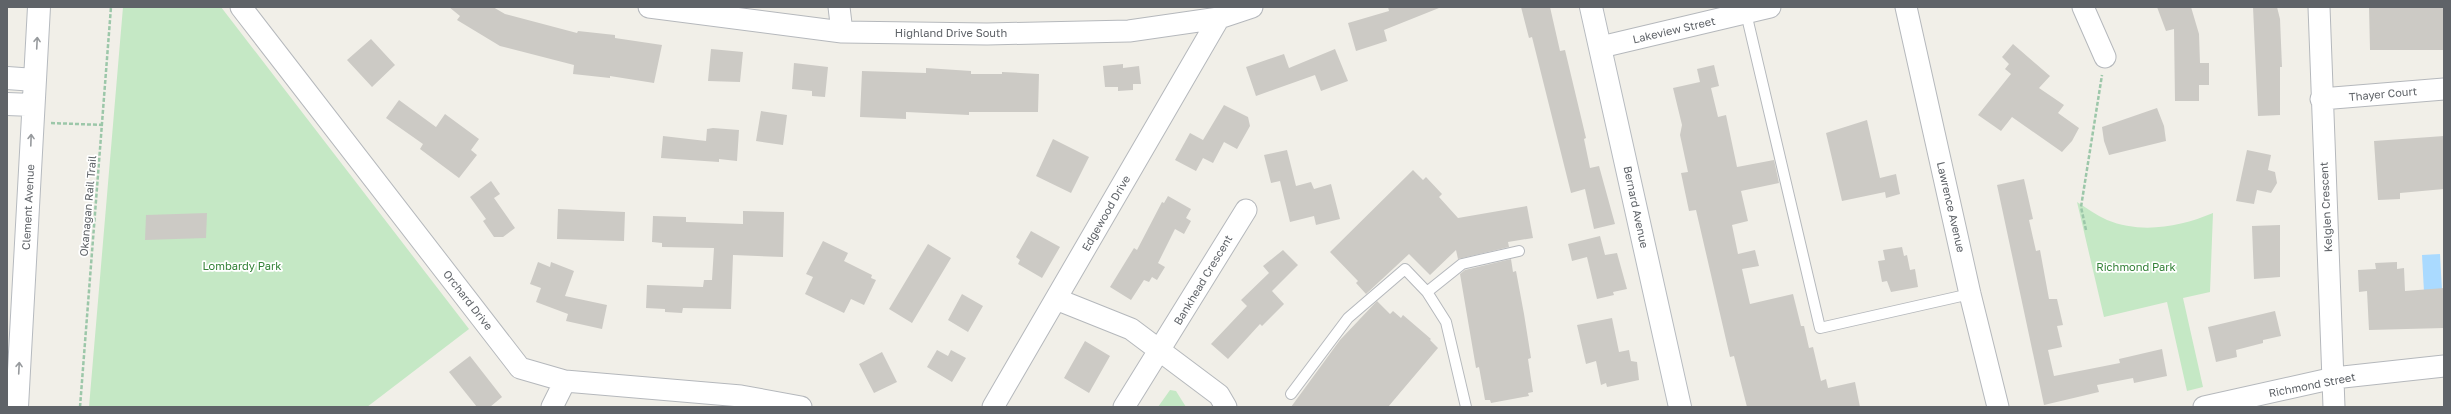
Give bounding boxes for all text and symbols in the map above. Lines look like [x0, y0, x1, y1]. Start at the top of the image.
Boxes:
street label: Lakeview Street [1631, 14, 1716, 45]
street label: Highland Drive South [895, 26, 1007, 39]
one-way arrow [33, 37, 40, 50]
street label: Thayer Court [2348, 84, 2418, 103]
one-way arrow [27, 134, 35, 147]
street label: Okanagan Rail Trail [77, 154, 98, 257]
street label: Lawrence Avenue [1935, 160, 1968, 254]
street label: Kelglen Crescent [2317, 161, 2334, 253]
street label: Clement Avenue [19, 164, 36, 250]
street label: Bernard Avenue [1621, 165, 1652, 249]
street label: Edgewood Drive [1079, 173, 1132, 253]
street label: Bankhead Crescent [1171, 232, 1235, 327]
park label: Lombardy Park [202, 259, 282, 272]
park label: Richmond Park [2096, 260, 2176, 273]
street label: Orchard Drive [441, 267, 496, 332]
one-way arrow [16, 362, 23, 375]
street label: Richmond Street [2267, 370, 2357, 399]

